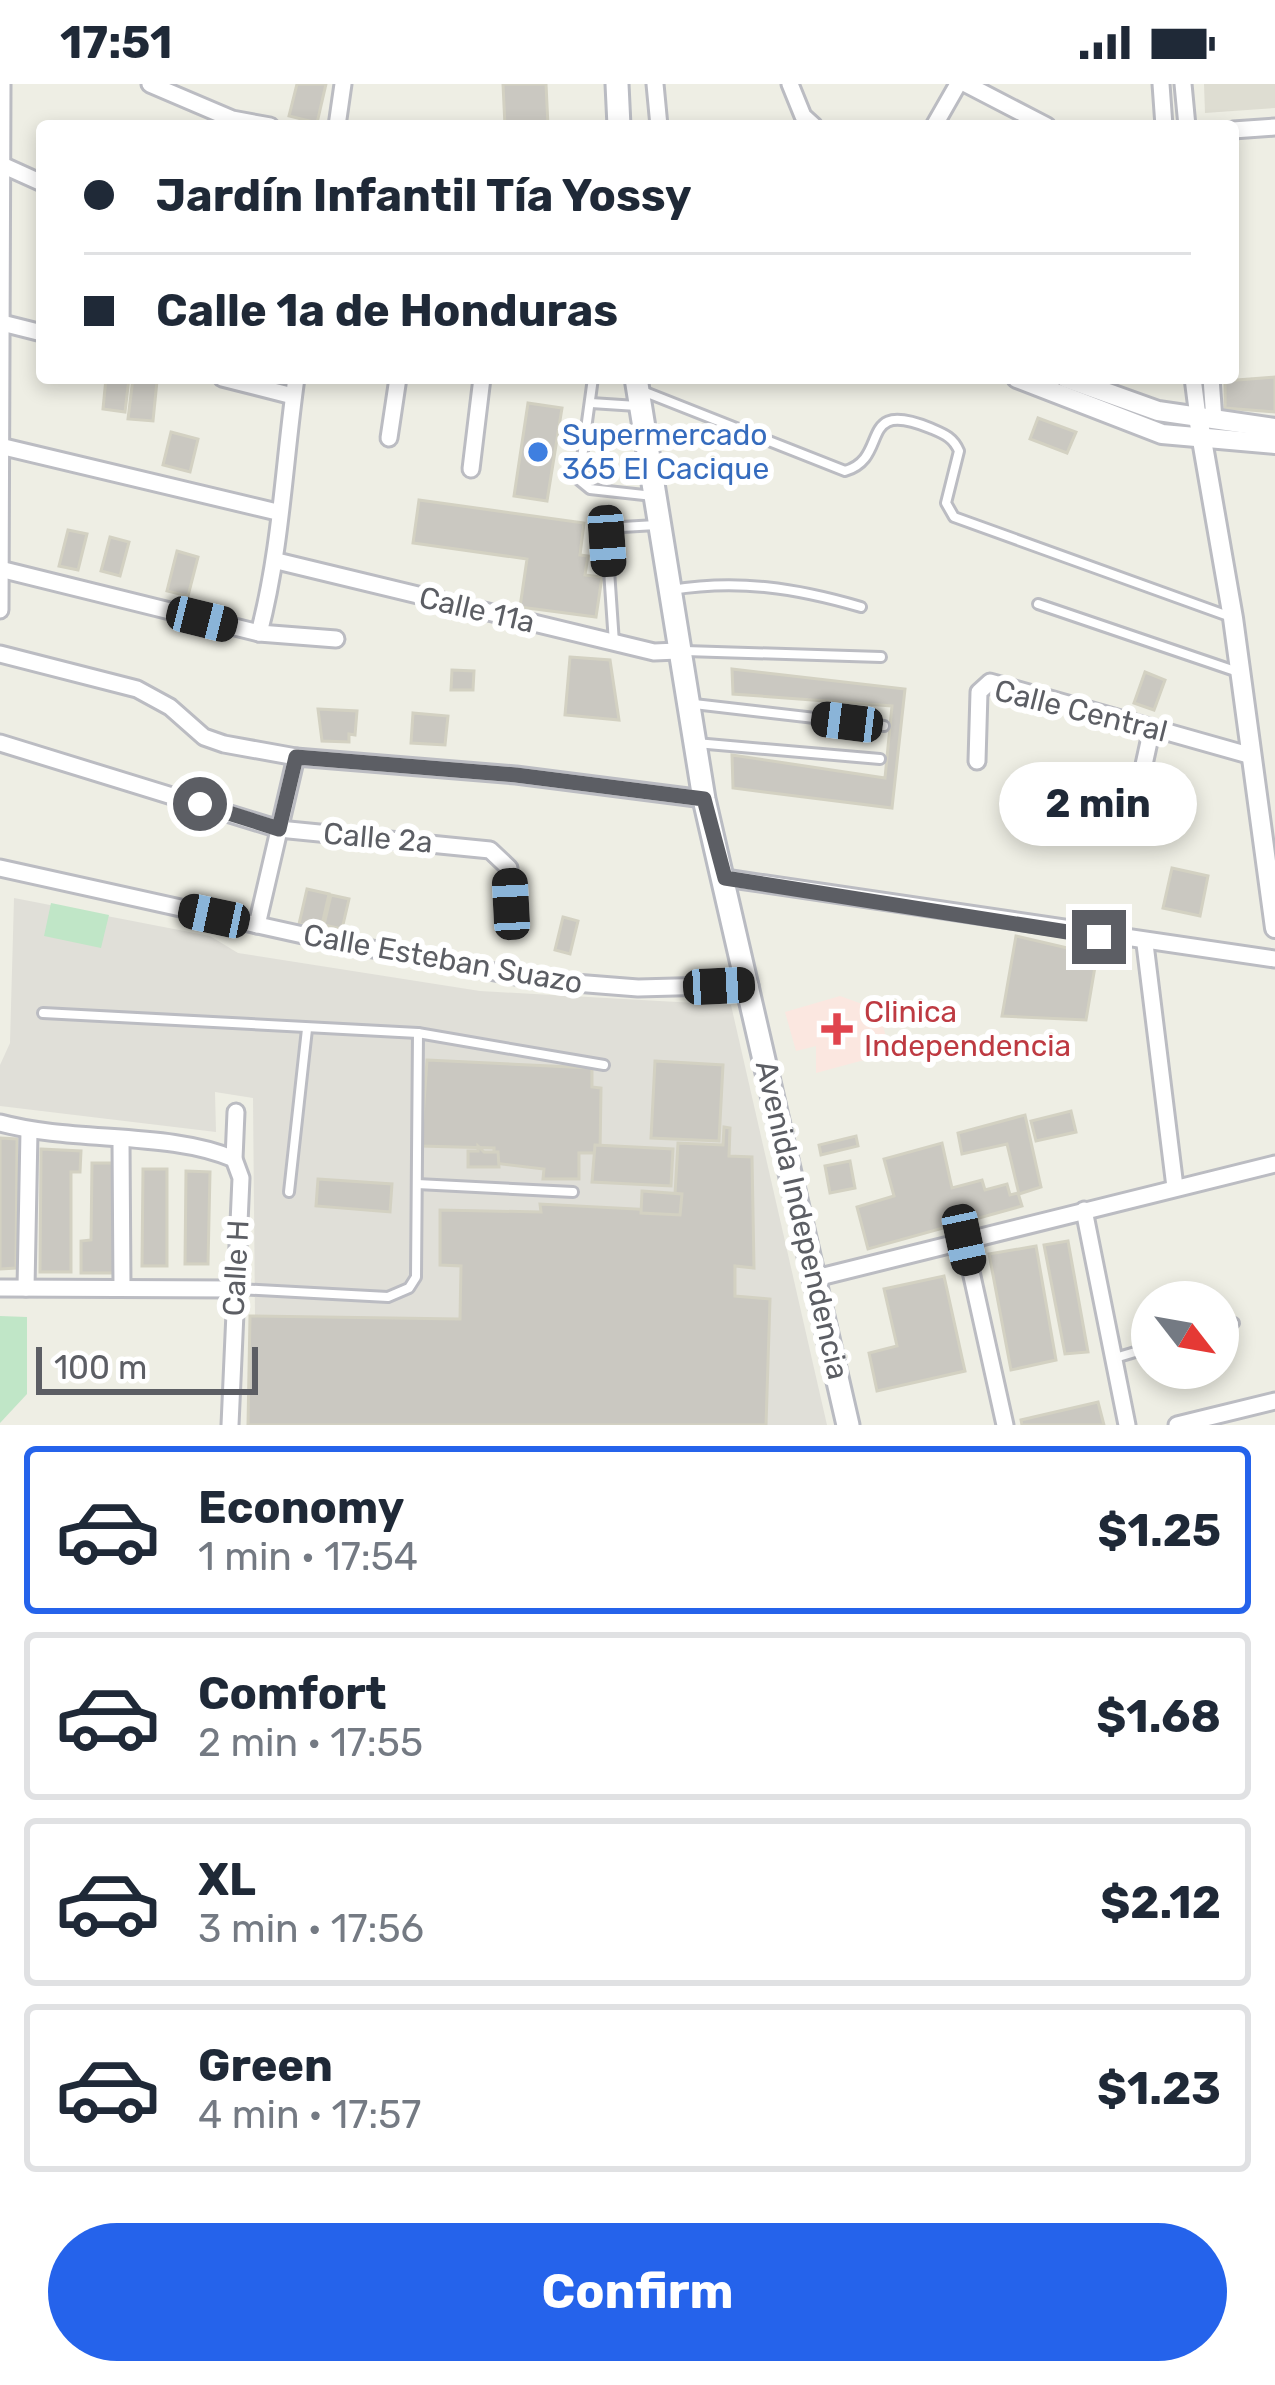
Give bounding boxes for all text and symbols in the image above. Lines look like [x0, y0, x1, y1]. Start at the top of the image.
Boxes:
text: 17:51 [60, 16, 172, 69]
text: Jardín Infantil Tía Yossy [156, 169, 692, 222]
text: Calle 1a de Honduras [156, 284, 618, 337]
place label: Supermercado 365 El Cacique [562, 417, 769, 487]
marker: Supermercado 365 El Cacique [525, 439, 551, 465]
car [587, 504, 627, 578]
street label: Calle 11a [416, 579, 538, 641]
car [163, 593, 241, 645]
street label: Calle Central [991, 672, 1171, 750]
car [809, 700, 885, 744]
callout: 2 min [1000, 763, 1198, 847]
route start [173, 777, 227, 831]
text: 2 min [1045, 781, 1151, 827]
street label: Calle 2a [322, 815, 434, 861]
car [491, 867, 531, 941]
car [175, 891, 253, 941]
route end [1072, 910, 1126, 964]
street label: Calle Esteban Suazo [301, 917, 585, 1001]
car [682, 966, 756, 1006]
place label: Clinica Independencia [864, 994, 1071, 1064]
marker: Clinica Independencia [821, 1013, 853, 1045]
street label: Avenida Independencia [748, 1057, 856, 1383]
car [939, 1201, 989, 1279]
street label: Calle H [215, 1219, 257, 1317]
north arrow [1131, 1281, 1239, 1389]
map controls [1131, 1281, 1239, 1389]
scale bar [36, 1341, 258, 1394]
text: 100 m [54, 1348, 147, 1387]
icon: car [54, 1476, 162, 1584]
text: Economy [198, 1481, 404, 1534]
text: $1.25 [1097, 1504, 1221, 1557]
text: 1 min · 17:54 [198, 1534, 418, 1580]
icon: car [54, 1662, 162, 1770]
text: Comfort [198, 1667, 387, 1720]
text: $1.68 [1096, 1690, 1221, 1743]
text: 2 min · 17:55 [198, 1720, 423, 1766]
icon: car [54, 1848, 162, 1956]
text: XL [198, 1853, 256, 1906]
text: $2.12 [1100, 1876, 1221, 1929]
text: 3 min · 17:56 [198, 1906, 424, 1952]
icon: car [54, 2034, 162, 2142]
text: Green [198, 2039, 333, 2092]
text: $1.23 [1097, 2062, 1221, 2115]
text: 4 min · 17:57 [198, 2092, 421, 2138]
button: Confirm [48, 2223, 1227, 2361]

